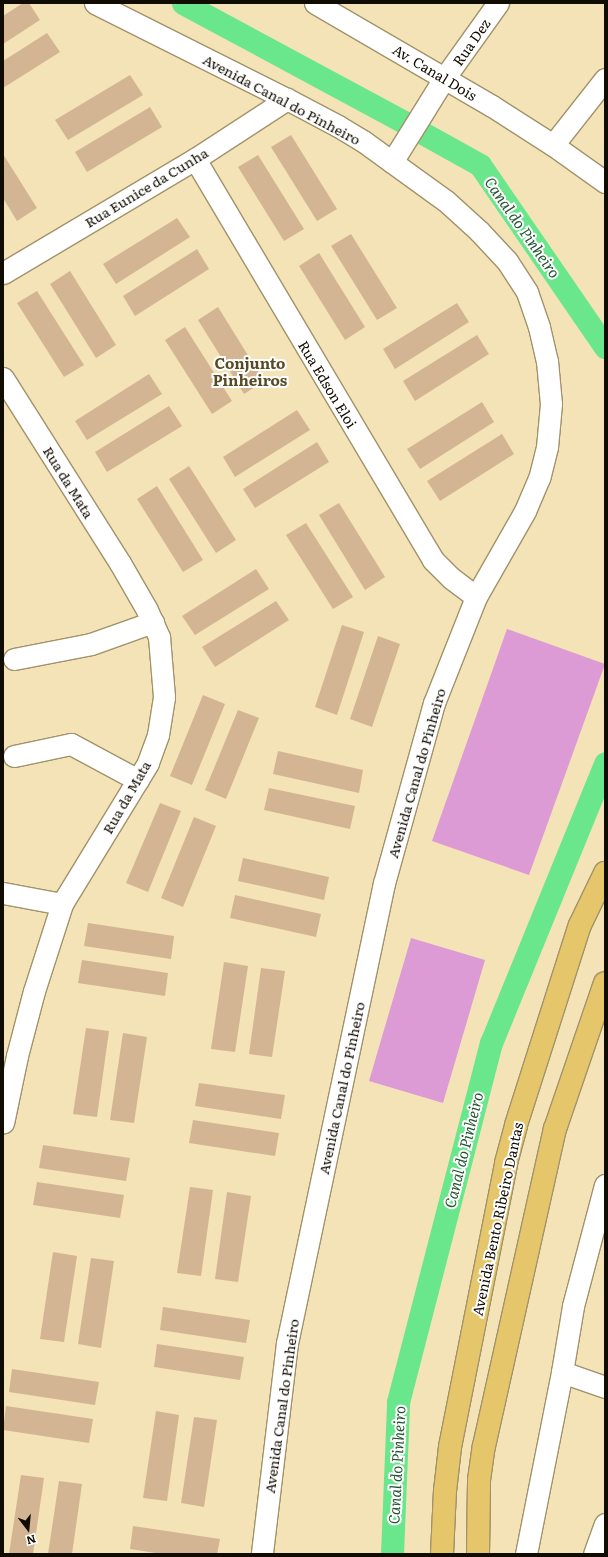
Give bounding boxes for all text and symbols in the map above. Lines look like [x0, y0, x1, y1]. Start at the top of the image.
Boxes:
street label: Rua Dez [449, 15, 493, 69]
street label: Av. Canal Dois [390, 40, 480, 104]
street label: Avenida Canal do Pinheiro [200, 50, 364, 148]
street label: Rua Eunice da Cunha [81, 144, 211, 230]
water label: Canal do Pinheiro [482, 173, 564, 281]
street label: Rua Edson Eloi [295, 337, 361, 431]
district label: Conjunto Pinheiros [213, 353, 287, 388]
street label: Rua da Mata [40, 443, 98, 521]
street label: Avenida Canal do Pinheiro [384, 686, 448, 860]
street label: Rua da Mata [98, 757, 154, 837]
street label: Avenida Canal do Pinheiro [314, 1000, 368, 1176]
water label: Canal do Pinheiro [440, 1090, 486, 1210]
street label: Avenida Bento Ribeiro Dantas [468, 1121, 526, 1317]
street label: Avenida Canal do Pinheiro [260, 1318, 302, 1494]
water label: Canal do Pinheiro [384, 1405, 408, 1525]
north arrow [8, 1509, 48, 1549]
text: N [25, 1532, 38, 1549]

